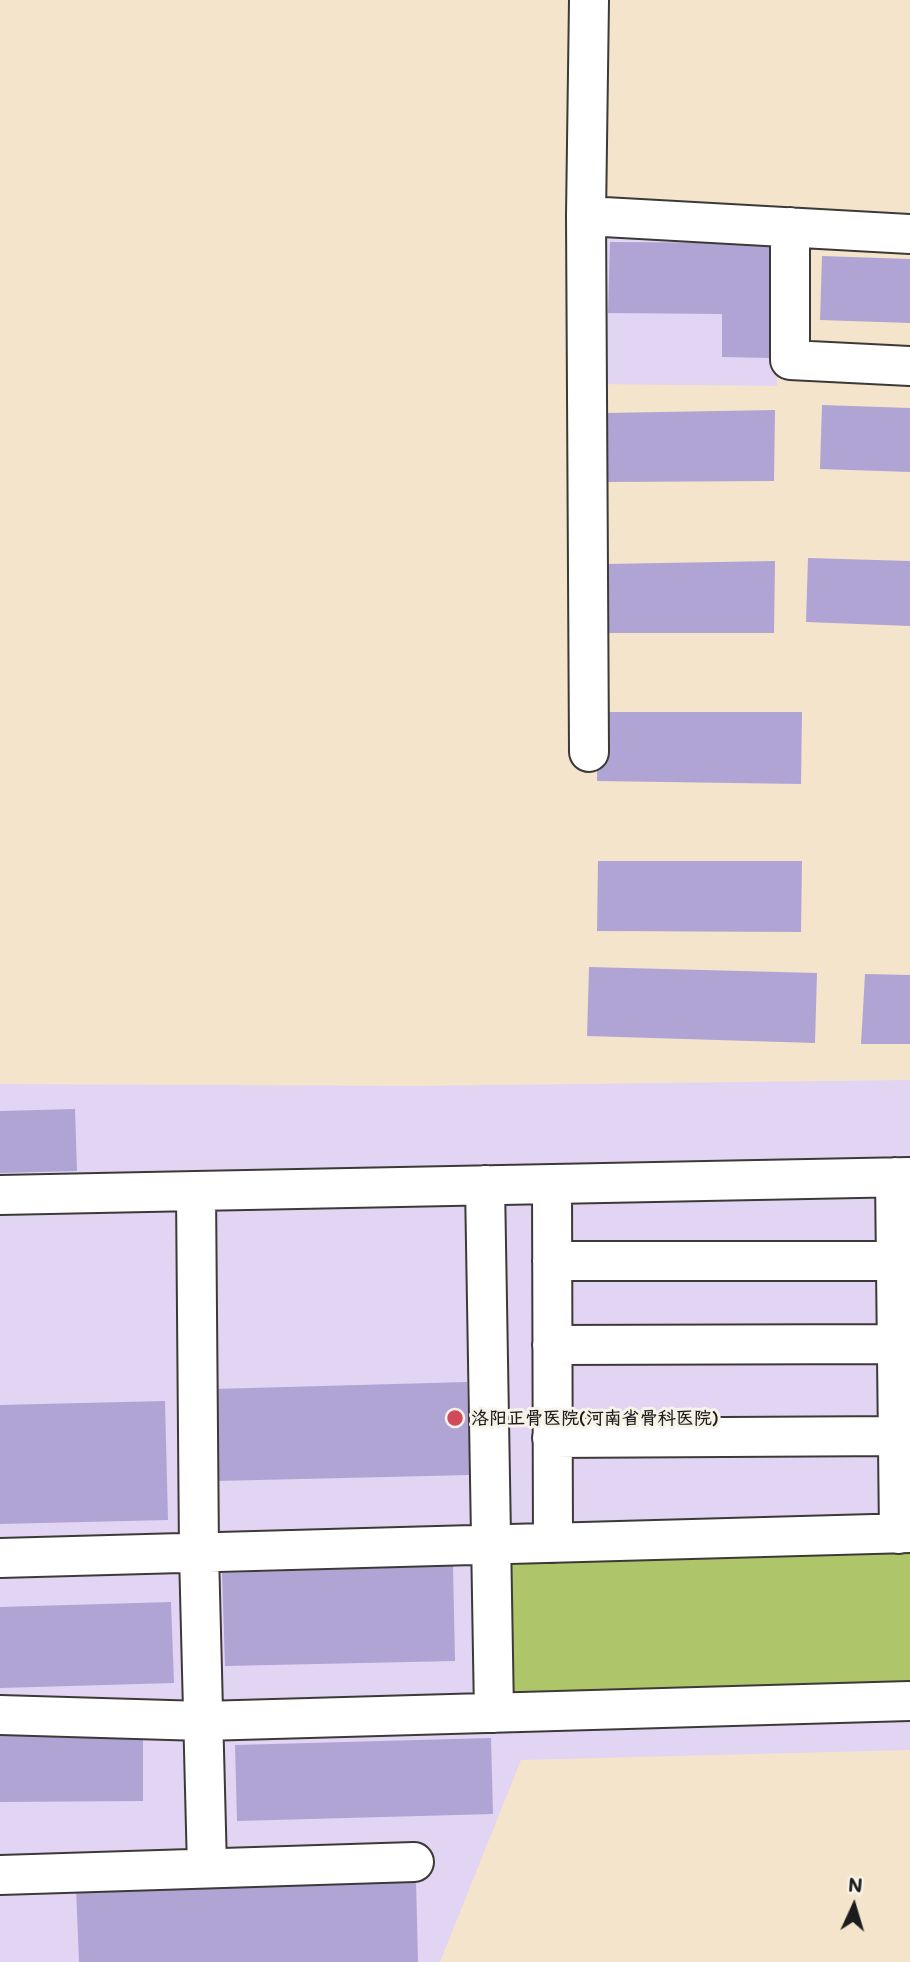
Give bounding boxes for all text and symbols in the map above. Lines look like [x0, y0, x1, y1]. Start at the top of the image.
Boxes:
place label: 洛阳正骨医院(河南省骨科医院) [471, 1407, 719, 1429]
marker: 洛阳正骨医院(河南省骨科医院) [445, 1408, 465, 1428]
north arrow [819, 1871, 889, 1941]
text: N [847, 1872, 864, 1898]

